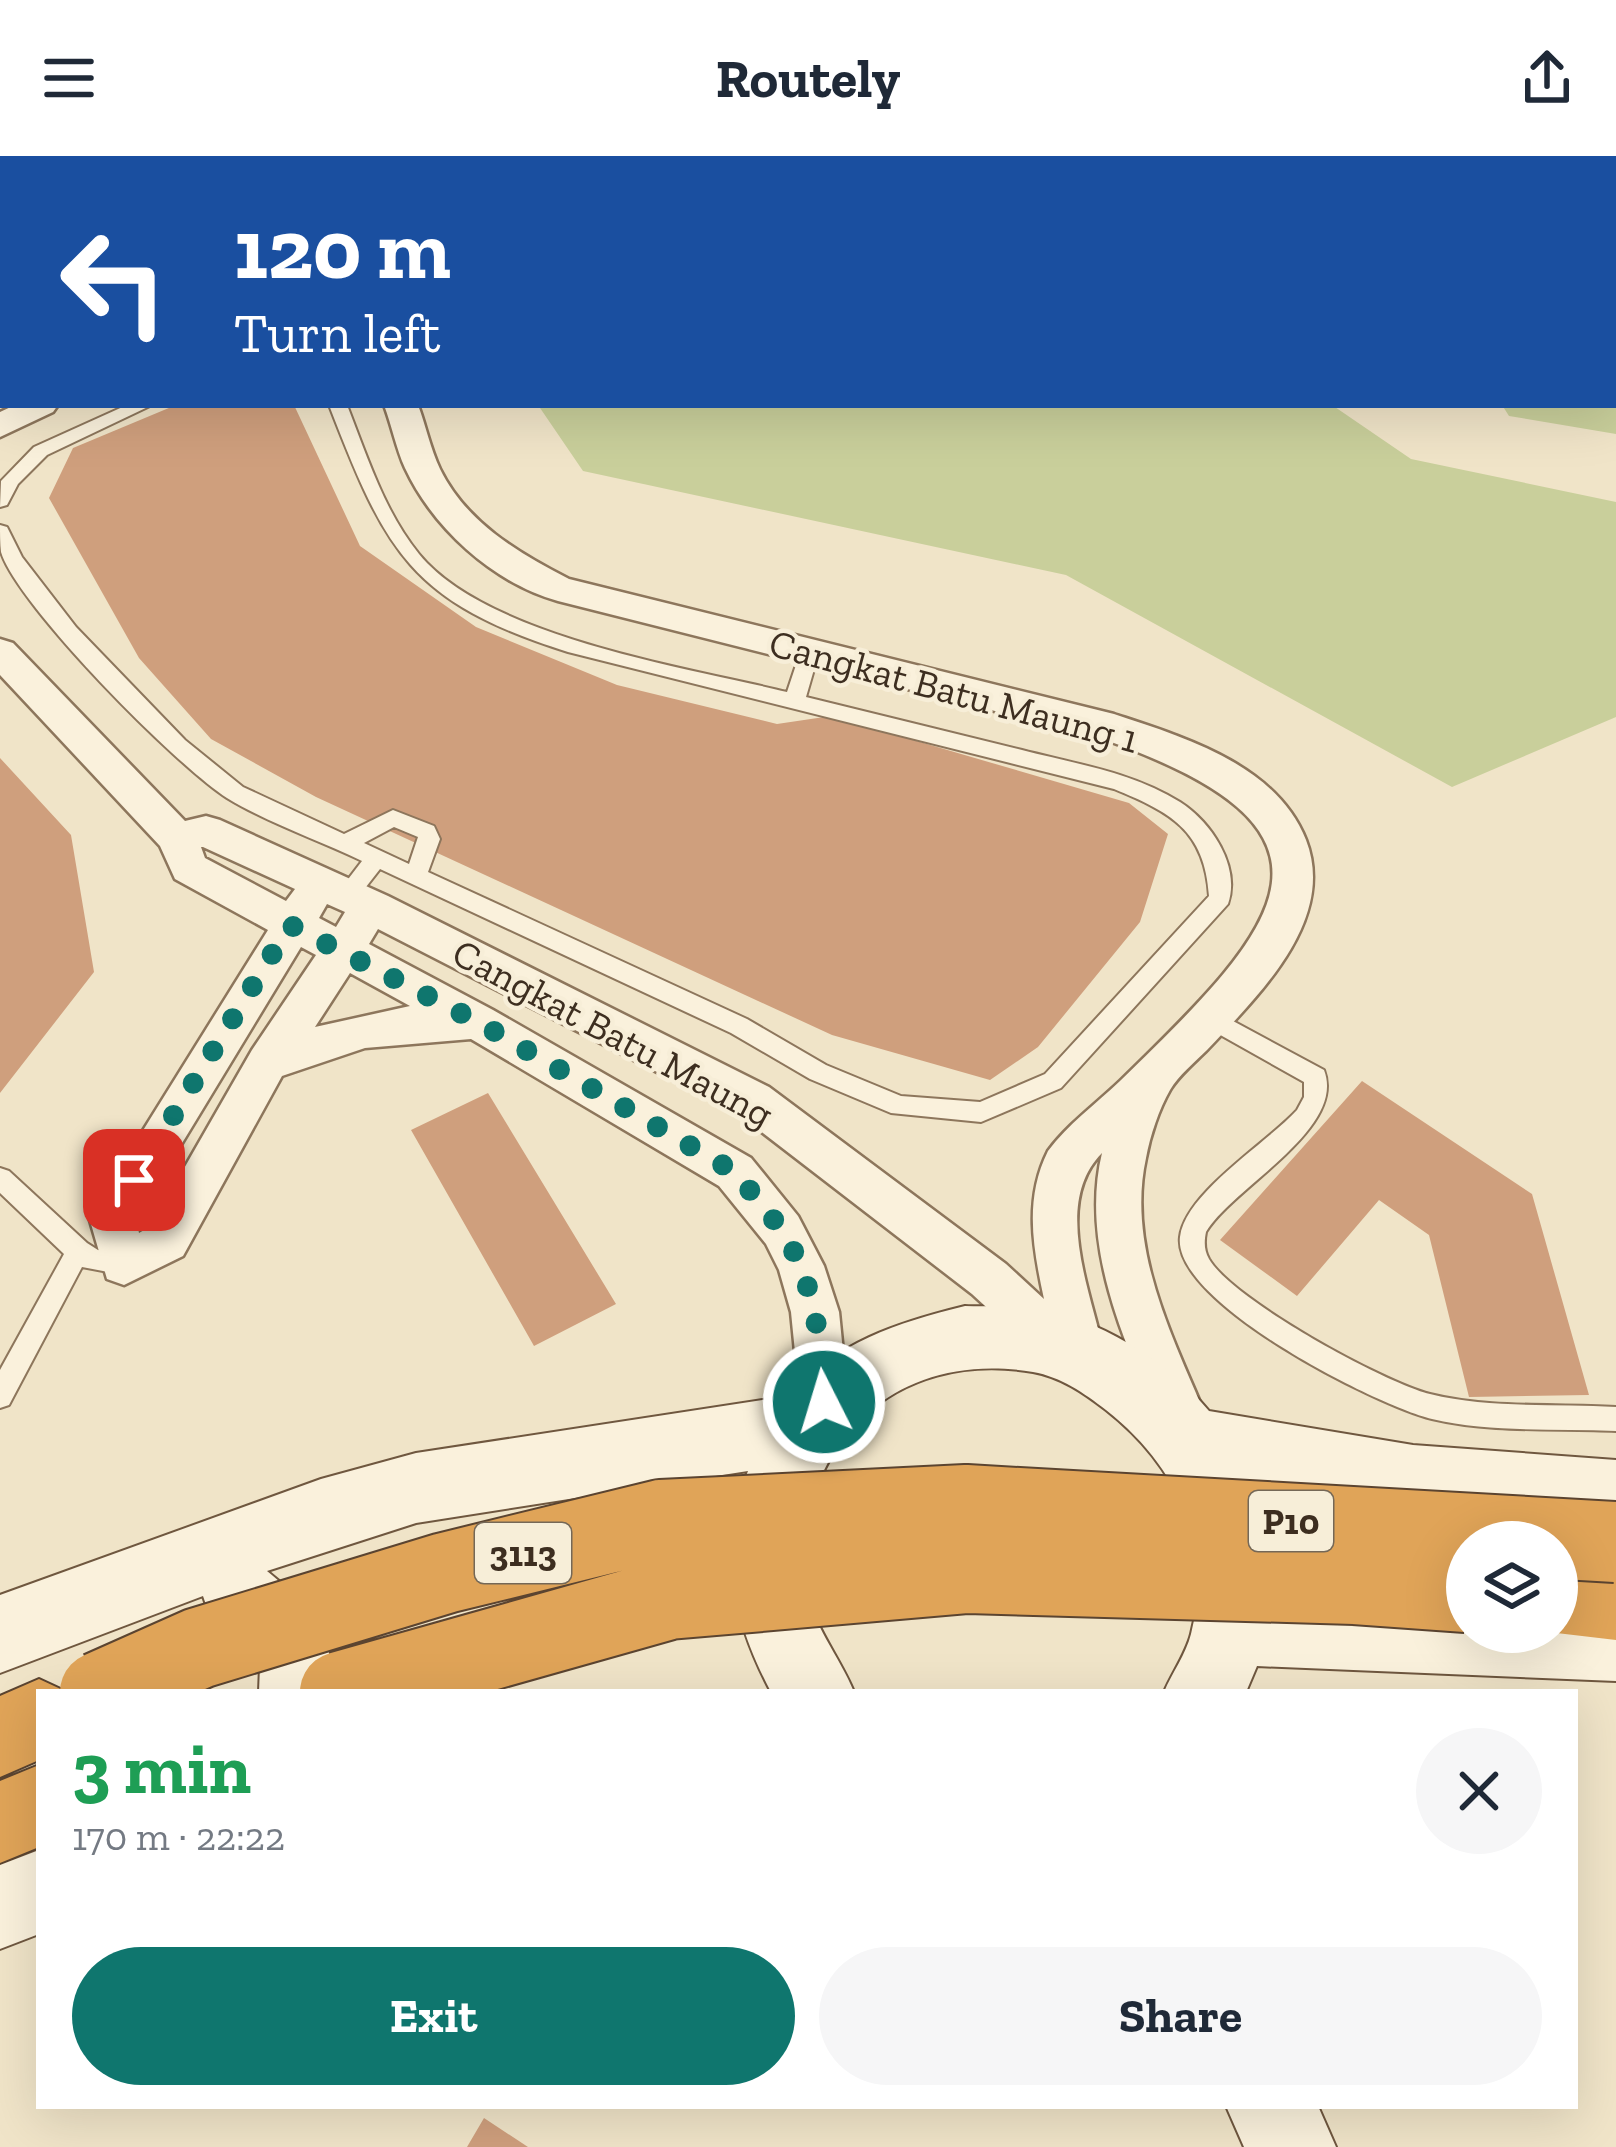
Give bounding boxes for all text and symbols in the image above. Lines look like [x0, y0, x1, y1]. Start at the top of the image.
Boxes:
icon: menu [36, 45, 102, 111]
icon: share [1514, 45, 1580, 111]
text: Routely [716, 46, 900, 111]
text: 120 m [234, 199, 451, 300]
icon: left [36, 204, 192, 360]
text: Turn left [234, 301, 441, 366]
street label: Cangkat Batu Maung 1 [764, 619, 1144, 763]
street label: Cangkat Batu Maung [445, 929, 781, 1137]
pin [83, 1129, 185, 1231]
icon: arrive [101, 1147, 167, 1213]
position arrow [761, 1339, 887, 1465]
road number: P10 [1249, 1491, 1333, 1551]
map controls [1446, 1521, 1578, 1653]
button: layers [1446, 1521, 1578, 1653]
road number: 3113 [475, 1523, 571, 1583]
text: 3 min [72, 1725, 251, 1811]
button: close [1416, 1728, 1542, 1854]
text: 170 m · 22:22 [72, 1813, 285, 1860]
button: Exit [72, 1947, 795, 2085]
button: Share [819, 1947, 1542, 2085]

